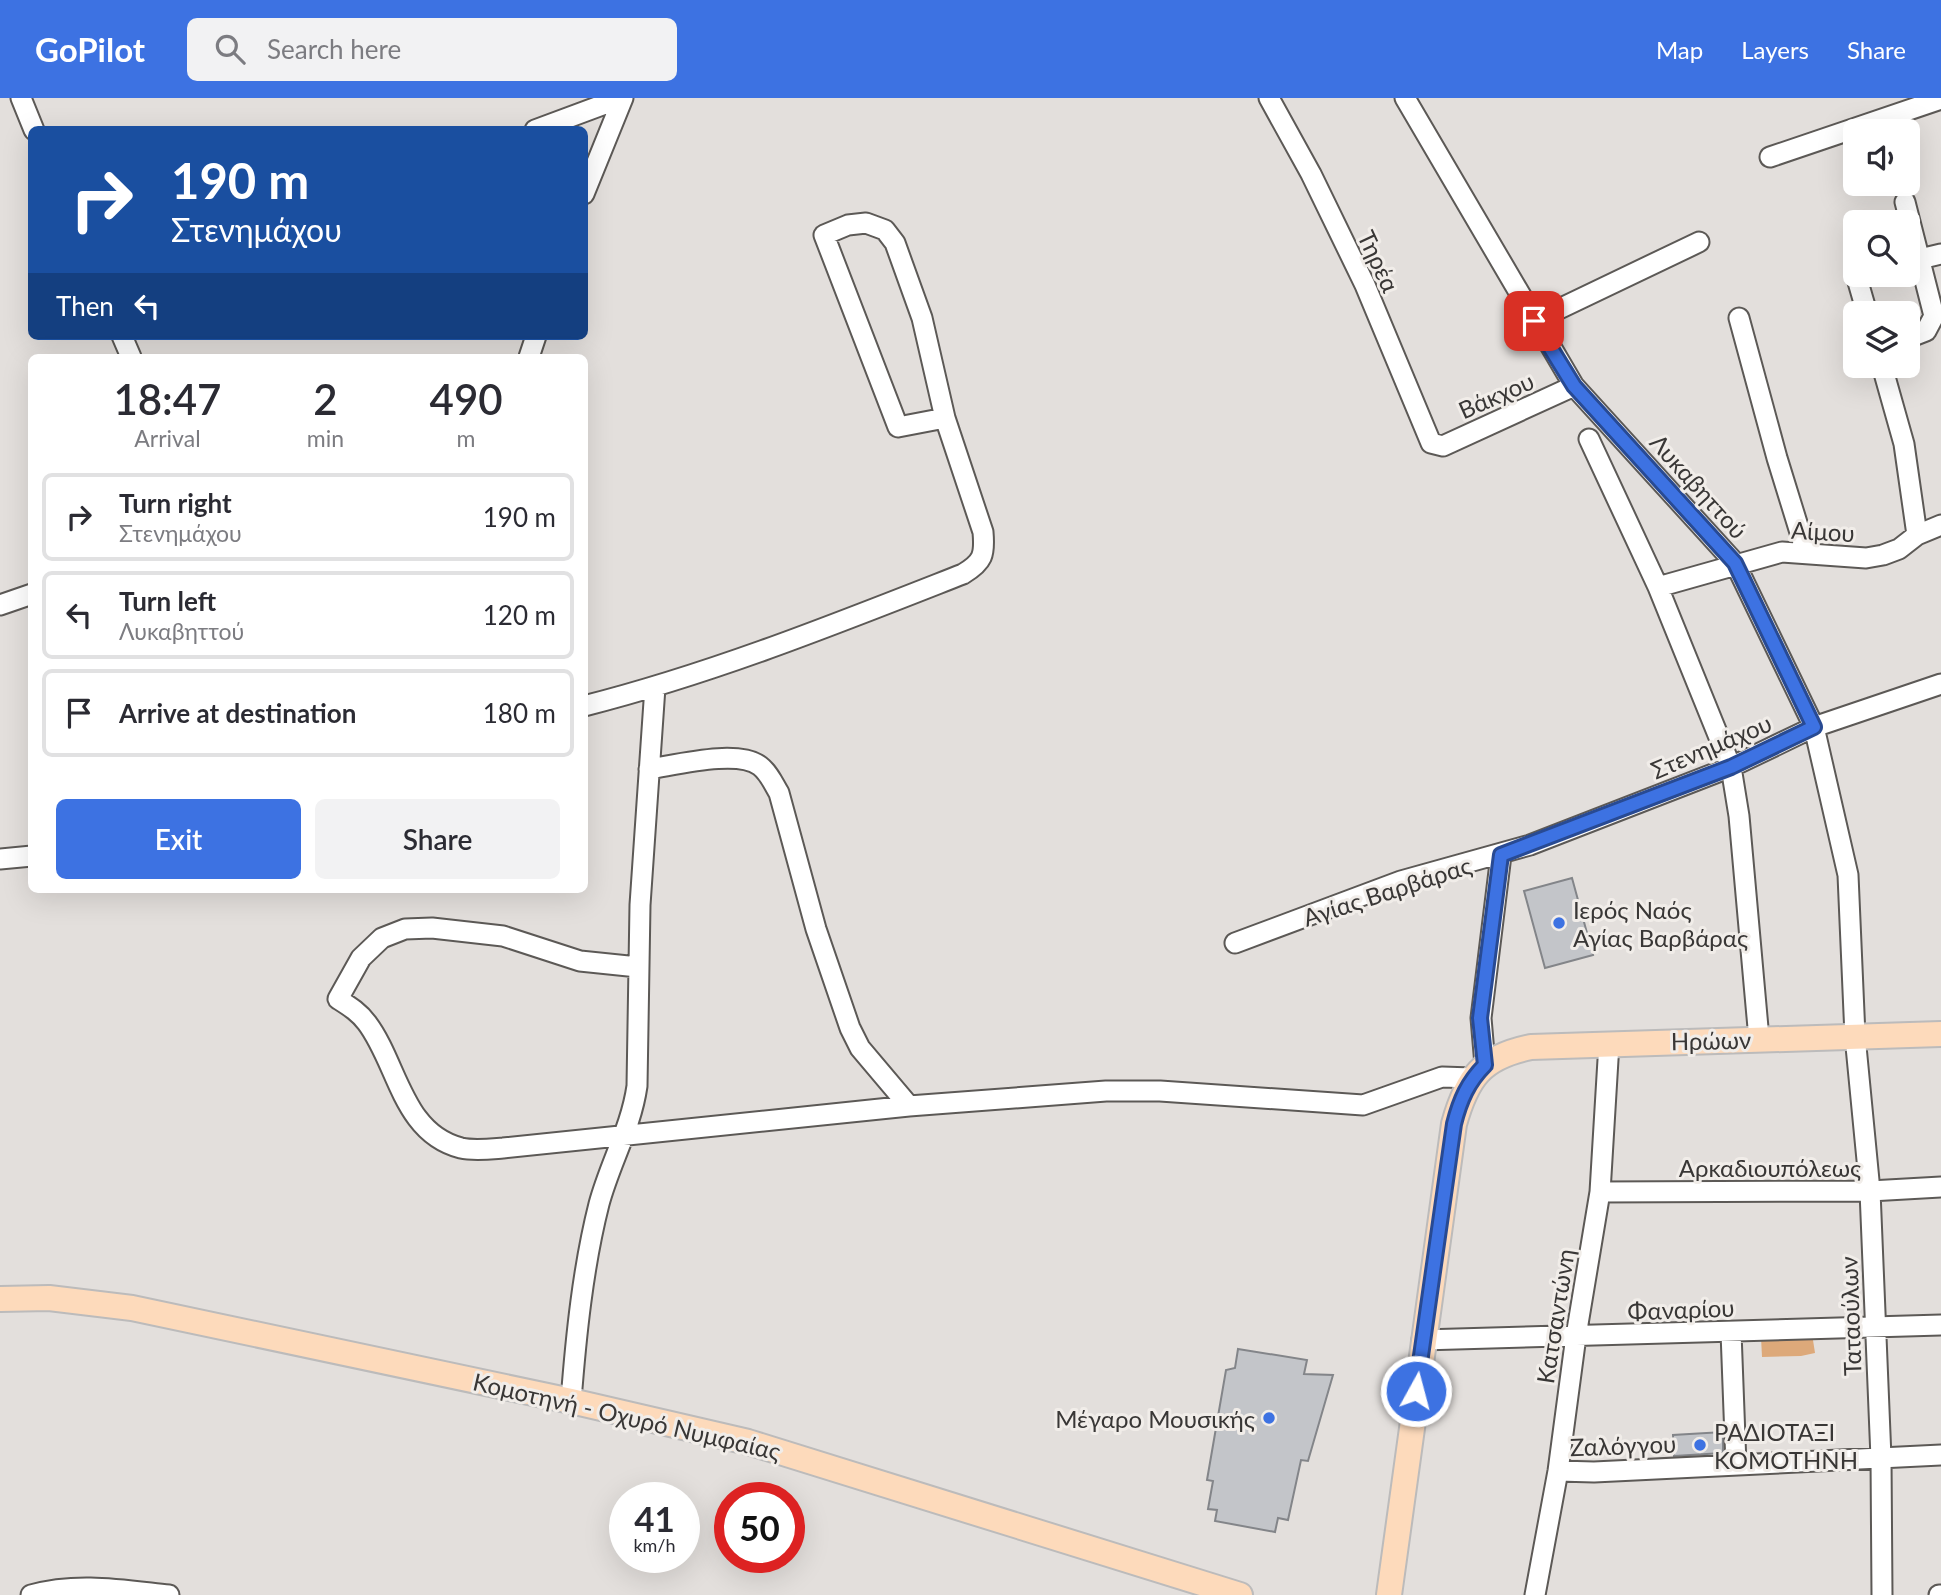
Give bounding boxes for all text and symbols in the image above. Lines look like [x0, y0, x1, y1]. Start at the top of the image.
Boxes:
search box [187, 18, 677, 81]
text: GoPilot [35, 29, 145, 69]
icon: search [211, 30, 249, 68]
text: Search here [267, 33, 401, 65]
text: Map [1656, 35, 1703, 64]
text: Layers [1741, 35, 1809, 64]
text: Share [1847, 35, 1906, 64]
map controls [1843, 119, 1920, 378]
button: sound [1843, 119, 1920, 196]
text: 190 m [171, 151, 309, 209]
icon: right [56, 154, 147, 245]
text: Στενημάχου [171, 210, 342, 249]
button: search [1843, 210, 1920, 287]
street label: Τηρέα [1352, 226, 1406, 297]
icon: left [128, 287, 166, 325]
text: Then [56, 290, 114, 322]
pin [1504, 291, 1564, 351]
button: layers [1843, 301, 1920, 378]
icon: arrive [1515, 302, 1553, 340]
street label: Βάκχου [1454, 366, 1538, 424]
text: 18:47 [113, 374, 221, 424]
text: 2 [313, 374, 338, 424]
text: 490 [430, 374, 503, 424]
text: Arrival [134, 424, 201, 452]
text: min [307, 424, 344, 452]
text: m [457, 424, 476, 452]
street label: Λυκαβηττού [1644, 428, 1754, 544]
text: Turn right [119, 487, 232, 519]
icon: right [60, 498, 98, 536]
text: 190 m [483, 501, 556, 533]
street label: Αίμου [1791, 515, 1855, 547]
text: Στενημάχου [119, 519, 242, 547]
text: Turn left [119, 585, 216, 617]
icon: left [60, 596, 98, 634]
text: 120 m [483, 599, 556, 631]
text: Λυκαβηττού [119, 617, 244, 645]
icon: arrive [60, 694, 98, 732]
text: Arrive at destination [119, 697, 356, 729]
text: 180 m [483, 697, 556, 729]
street label: Στενημάχου [1646, 708, 1776, 784]
button: Exit [56, 799, 301, 879]
button: Share [315, 799, 560, 879]
street label: Αγίας Βαρβάρας [1299, 850, 1475, 932]
place label: Ιερός Ναός Αγίας Βαρβάρας [1573, 895, 1748, 952]
marker: Ιερός Ναός Αγίας Βαρβάρας [1551, 915, 1567, 931]
street label: Ηρώων [1671, 1025, 1751, 1055]
street label: Αρκαδιουπόλεως [1679, 1153, 1861, 1182]
street label: Κατσαντώνη [1530, 1247, 1580, 1385]
street label: Ταταούλων [1833, 1256, 1867, 1376]
street label: Φαναρίου [1627, 1293, 1735, 1325]
position arrow [1379, 1354, 1453, 1428]
street label: Κομοτηνή - Οχυρό Νυμφαίας [470, 1366, 784, 1466]
place label: Μέγαρο Μουσικής [1055, 1404, 1255, 1433]
marker: Μέγαρο Μουσικής [1261, 1410, 1277, 1426]
place label: ΡΑΔΙΟΤΑΞΙ ΚΟΜΟΤΗΝΗ [1714, 1417, 1858, 1474]
street label: Ζαλόγγου [1569, 1429, 1677, 1461]
marker: ΡΑΔΙΟΤΑΞΙ ΚΟΜΟΤΗΝΗ [1692, 1437, 1708, 1453]
speed limit sign: 50 [714, 1482, 805, 1573]
text: 41 [634, 1497, 675, 1539]
text: km/h [633, 1534, 676, 1556]

